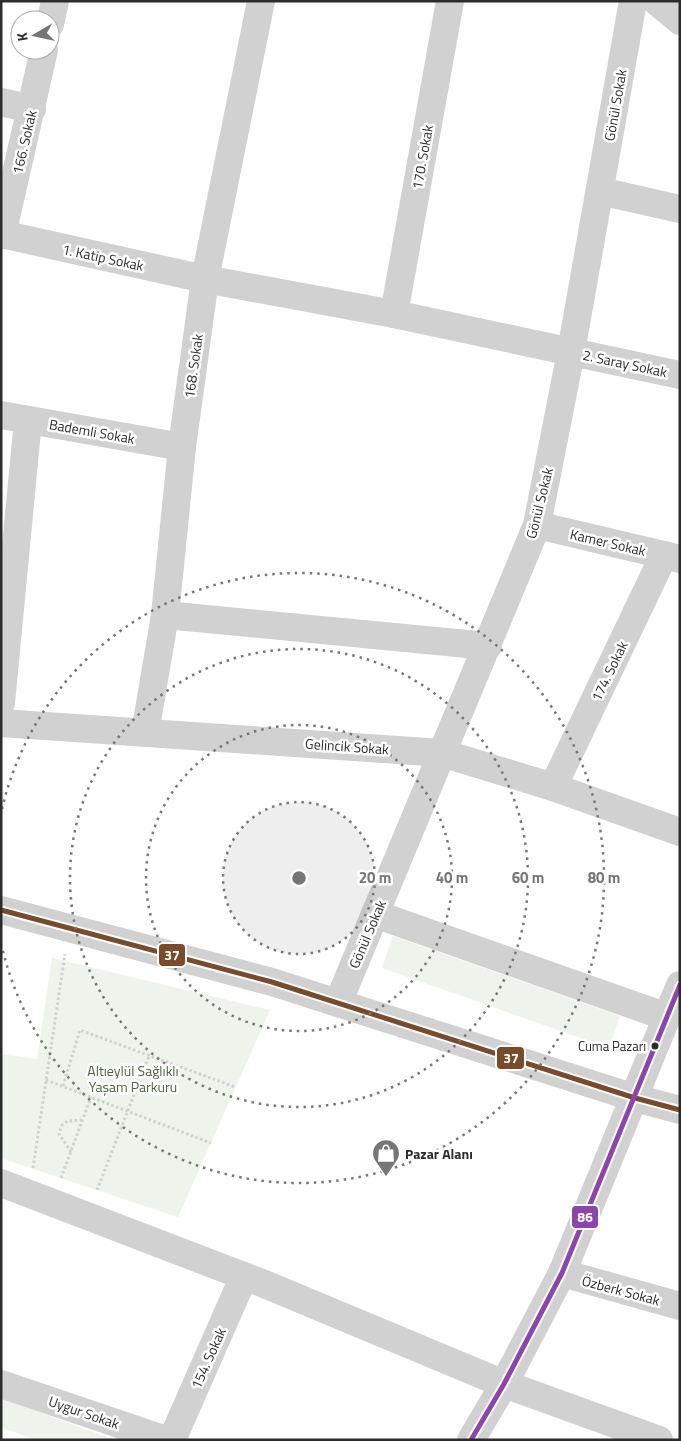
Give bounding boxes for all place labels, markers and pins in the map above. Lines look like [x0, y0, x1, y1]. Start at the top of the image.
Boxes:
centre of rings [290, 869, 308, 887]
place label: Cuma Pazarı [578, 1036, 646, 1056]
marker: Cuma Pazarı [650, 1041, 660, 1051]
shop icon: Pazar Alanı [371, 1138, 401, 1177]
place label: Pazar Alanı [405, 1143, 473, 1164]

